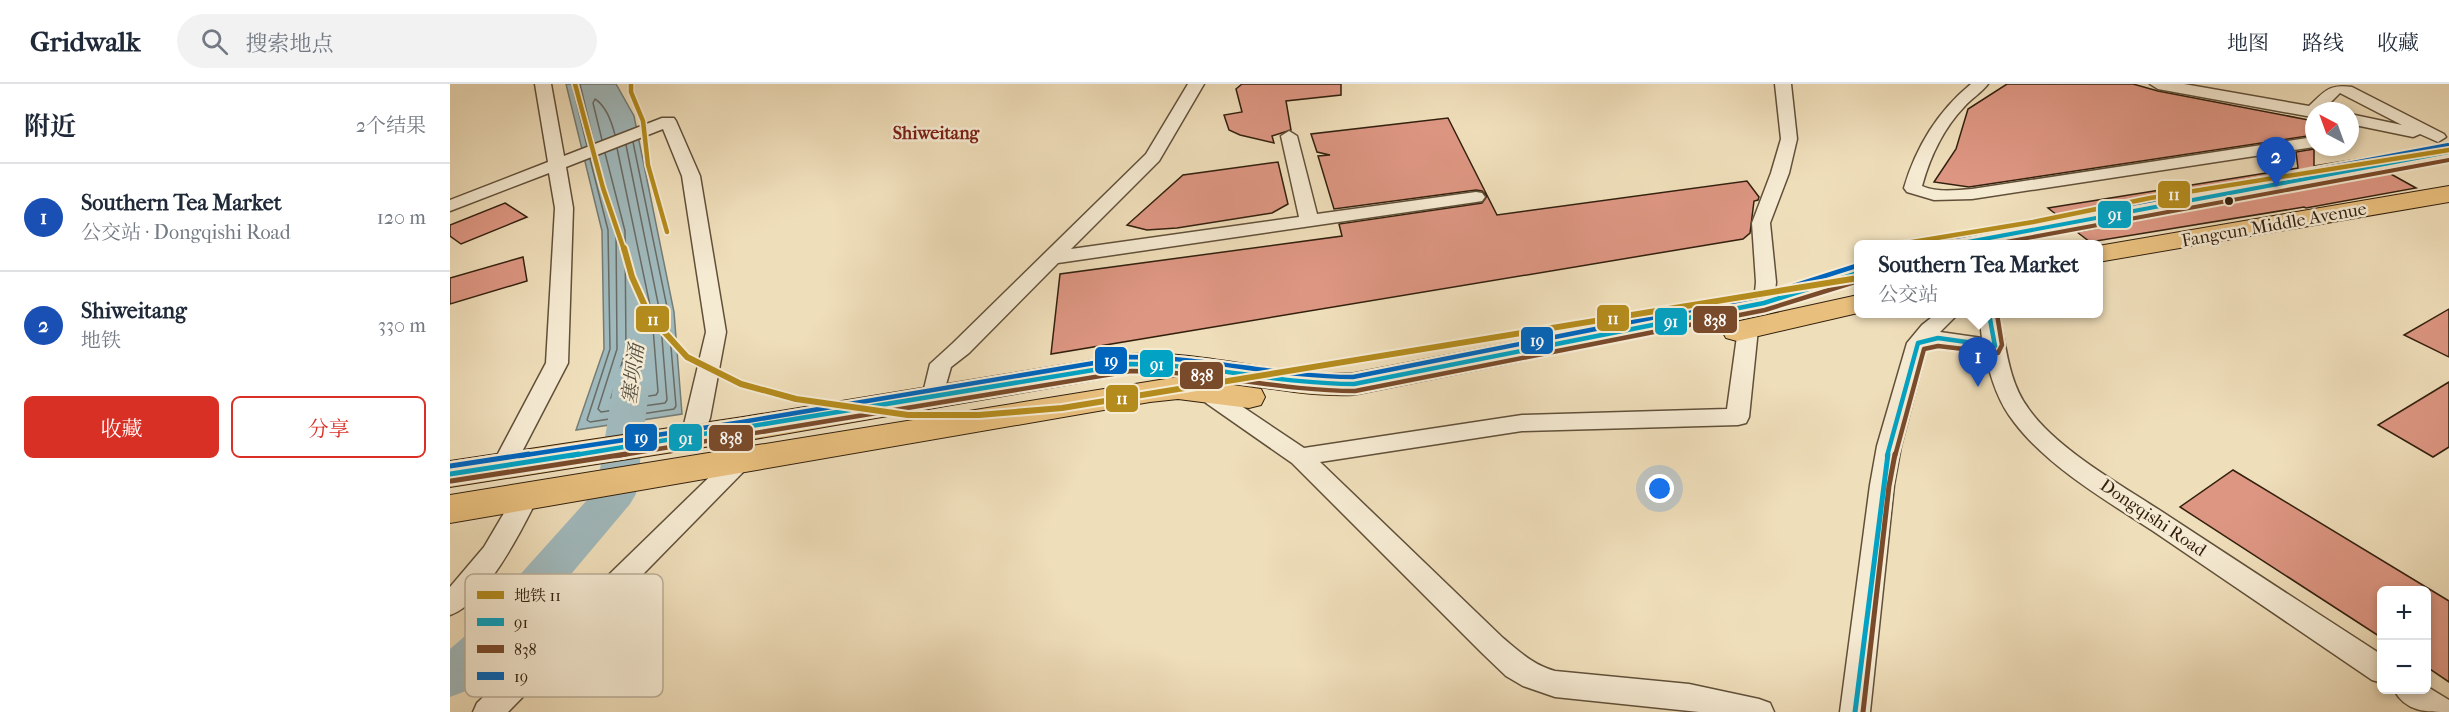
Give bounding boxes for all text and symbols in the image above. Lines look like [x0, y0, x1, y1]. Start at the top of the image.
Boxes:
search box [177, 14, 597, 68]
text: Gridwalk [30, 25, 141, 58]
icon: search [198, 25, 231, 58]
text: 搜索地点 [246, 31, 334, 57]
text: 地图 [2227, 31, 2269, 55]
text: 路线 [2302, 31, 2344, 55]
text: 收藏 [2377, 31, 2419, 55]
north arrow [2305, 102, 2359, 156]
text: 附近 [24, 111, 76, 142]
text: 2个结果 [356, 114, 426, 137]
district label: Shiweitang [893, 123, 981, 144]
pin: 2 [2256, 138, 2296, 187]
line badge: 11 [2157, 180, 2191, 209]
text: 11 [2168, 185, 2180, 204]
text: Southern Tea Market [81, 190, 282, 216]
unlabelled marker [2223, 195, 2235, 207]
street label: Fangcun Middle Avenue [2180, 198, 2368, 252]
line badge: 91 [2097, 200, 2132, 229]
text: 91 [2107, 205, 2122, 225]
text: 1 [40, 206, 47, 229]
text: 120 m [377, 206, 426, 229]
text: 公交站 · Dongqishi Road [81, 221, 291, 244]
popup [1854, 240, 2103, 318]
text: Southern Tea Market [1878, 252, 2079, 278]
text: 公交站 [1878, 283, 1938, 306]
text: Shiweitang [81, 298, 187, 324]
line badge: 11 [1596, 304, 1630, 332]
line badge: 11 [635, 305, 670, 333]
line badge: 838 [1692, 305, 1738, 334]
line badge: 91 [1654, 307, 1688, 336]
text: 11 [1607, 309, 1619, 328]
text: 11 [647, 310, 659, 329]
text: 838 [1704, 311, 1726, 331]
text: 91 [1663, 312, 1678, 332]
text: 2 [38, 314, 49, 337]
text: 330 m [378, 314, 426, 337]
line badge: 19 [1520, 326, 1554, 355]
text: 地铁 [81, 329, 121, 352]
text: 19 [1530, 331, 1544, 351]
pin: 1 [1958, 338, 1997, 387]
water label: 塞坝涌 [617, 341, 649, 405]
line badge: 19 [1094, 346, 1128, 375]
line badge: 91 [1139, 349, 1174, 378]
text: 19 [1104, 351, 1118, 371]
text: 91 [1149, 355, 1164, 375]
line badge: 838 [1179, 361, 1224, 390]
text: 838 [1191, 366, 1213, 386]
line badge: 11 [1105, 384, 1139, 413]
text: 11 [1116, 389, 1128, 408]
button: 收藏 [24, 396, 219, 458]
button: 分享 [231, 396, 426, 458]
line badge: 19 [624, 423, 658, 452]
line badge: 91 [668, 423, 703, 452]
line badge: 838 [708, 424, 754, 452]
text: 19 [634, 428, 648, 448]
text: 91 [678, 429, 693, 449]
text: 838 [720, 429, 742, 449]
your location [1645, 474, 1674, 503]
street label: Dongqishi Road [2096, 475, 2210, 561]
legend [465, 574, 663, 697]
text: 地铁 11 [514, 586, 561, 605]
map controls [2377, 586, 2431, 694]
button: + [2377, 586, 2431, 640]
text: 91 [514, 613, 528, 632]
text: 838 [514, 640, 537, 659]
button: − [2377, 640, 2431, 694]
text: 19 [514, 667, 528, 686]

